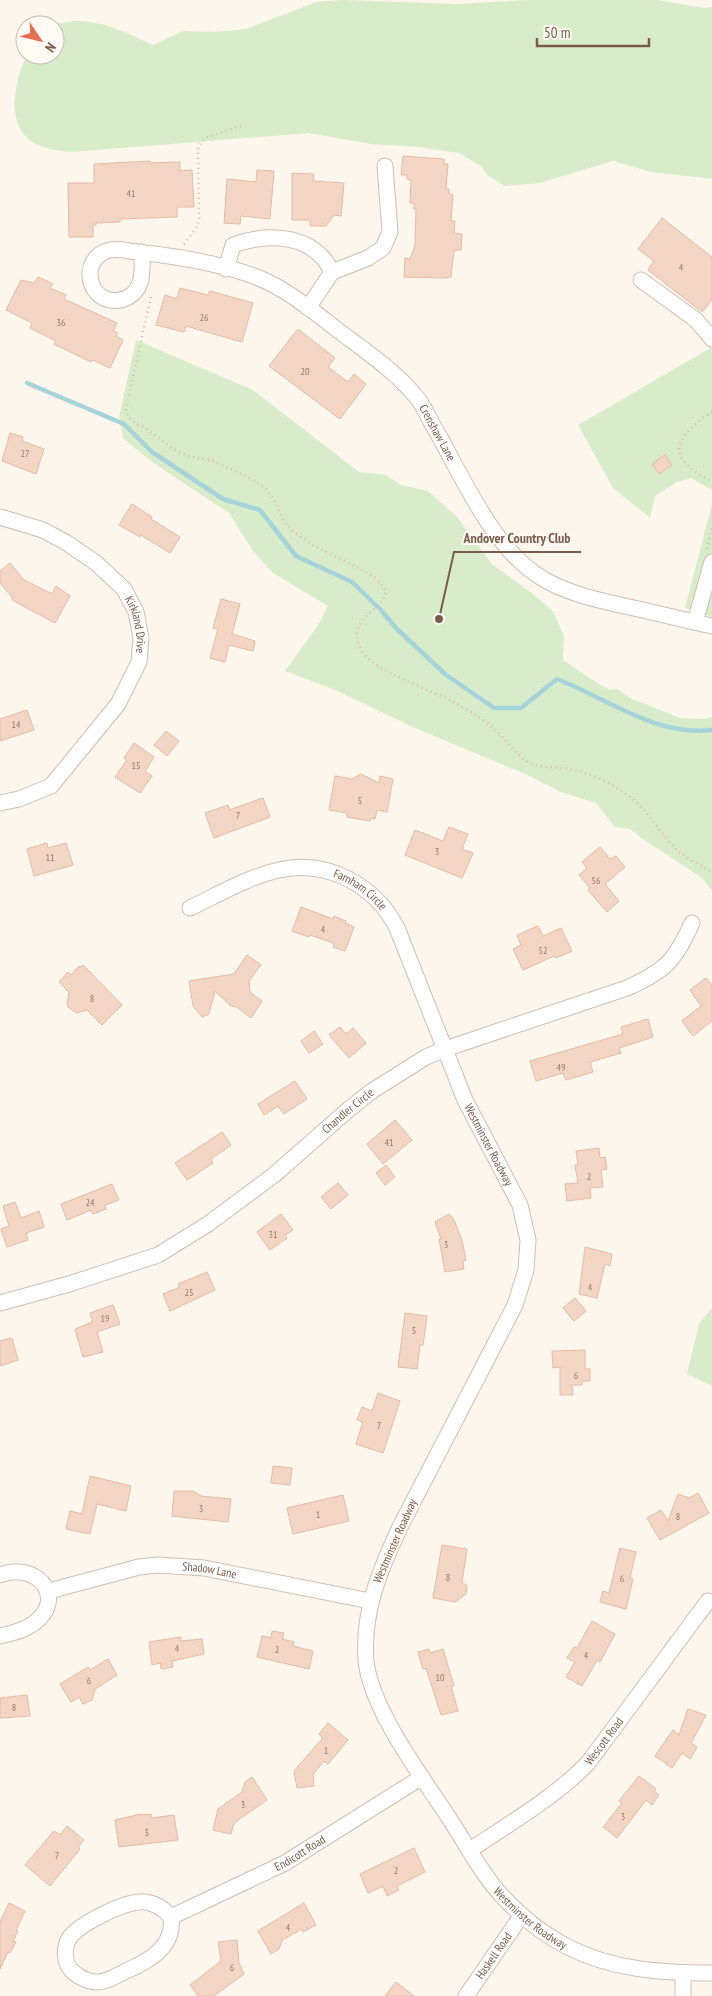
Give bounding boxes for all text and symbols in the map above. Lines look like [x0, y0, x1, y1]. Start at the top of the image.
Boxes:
north arrow [15, 15, 65, 65]
scale bar [537, 15, 650, 47]
text: 50 m [544, 23, 570, 42]
text: N [41, 39, 60, 56]
house number: 41 [127, 187, 136, 200]
house number: 4 [679, 261, 684, 274]
house number: 26 [200, 311, 209, 324]
house number: 36 [57, 316, 66, 329]
house number: 20 [301, 365, 310, 378]
street label: Crenshaw Lane [416, 401, 459, 463]
house number: 27 [21, 447, 30, 460]
callout: Andover Country Club [454, 523, 581, 552]
text: Andover Country Club [463, 529, 570, 547]
street label: Kirkland Drive [122, 593, 149, 654]
house number: 14 [12, 718, 21, 731]
house number: 15 [132, 759, 141, 772]
house number: 5 [358, 794, 362, 807]
house number: 7 [236, 809, 240, 822]
house number: 3 [435, 845, 439, 858]
house number: 11 [46, 851, 55, 864]
street label: Farnham Circle [332, 865, 390, 913]
house number: 56 [592, 874, 601, 887]
house number: 4 [321, 923, 326, 936]
house number: 52 [539, 944, 548, 957]
house number: 8 [90, 992, 94, 1005]
house number: 49 [557, 1061, 566, 1074]
street label: Chandler Circle [318, 1085, 377, 1137]
street label: Westminster Roadway [461, 1101, 517, 1189]
house number: 41 [385, 1136, 394, 1149]
house number: 2 [587, 1170, 591, 1183]
house number: 24 [86, 1196, 95, 1209]
house number: 31 [269, 1228, 278, 1241]
house number: 3 [444, 1238, 448, 1251]
house number: 4 [588, 1281, 593, 1294]
house number: 25 [185, 1286, 194, 1299]
house number: 19 [101, 1312, 110, 1325]
house number: 5 [412, 1324, 416, 1337]
house number: 6 [574, 1369, 579, 1382]
house number: 7 [377, 1419, 381, 1432]
street label: Westminster Roadway [369, 1496, 420, 1585]
house number: 3 [199, 1502, 203, 1515]
house number: 1 [316, 1508, 320, 1521]
house number: 8 [676, 1510, 680, 1523]
street label: Shadow Lane [182, 1559, 238, 1581]
house number: 8 [446, 1571, 450, 1584]
house number: 6 [620, 1572, 625, 1585]
house number: 4 [175, 1642, 180, 1655]
house number: 2 [275, 1643, 279, 1656]
house number: 4 [584, 1649, 589, 1662]
house number: 10 [436, 1671, 445, 1684]
house number: 6 [87, 1674, 92, 1687]
house number: 8 [12, 1701, 16, 1714]
street label: Wescott Road [581, 1714, 626, 1768]
house number: 1 [324, 1744, 328, 1757]
house number: 3 [241, 1798, 245, 1811]
house number: 3 [621, 1810, 625, 1823]
house number: 5 [145, 1826, 149, 1839]
street label: Endicott Road [272, 1832, 328, 1874]
house number: 7 [55, 1849, 59, 1862]
house number: 2 [394, 1864, 398, 1877]
street label: Westminster Roadway [491, 1884, 570, 1952]
house number: 4 [286, 1921, 291, 1934]
street label: Haskell Road [472, 1929, 515, 1982]
house number: 6 [230, 1961, 235, 1974]

